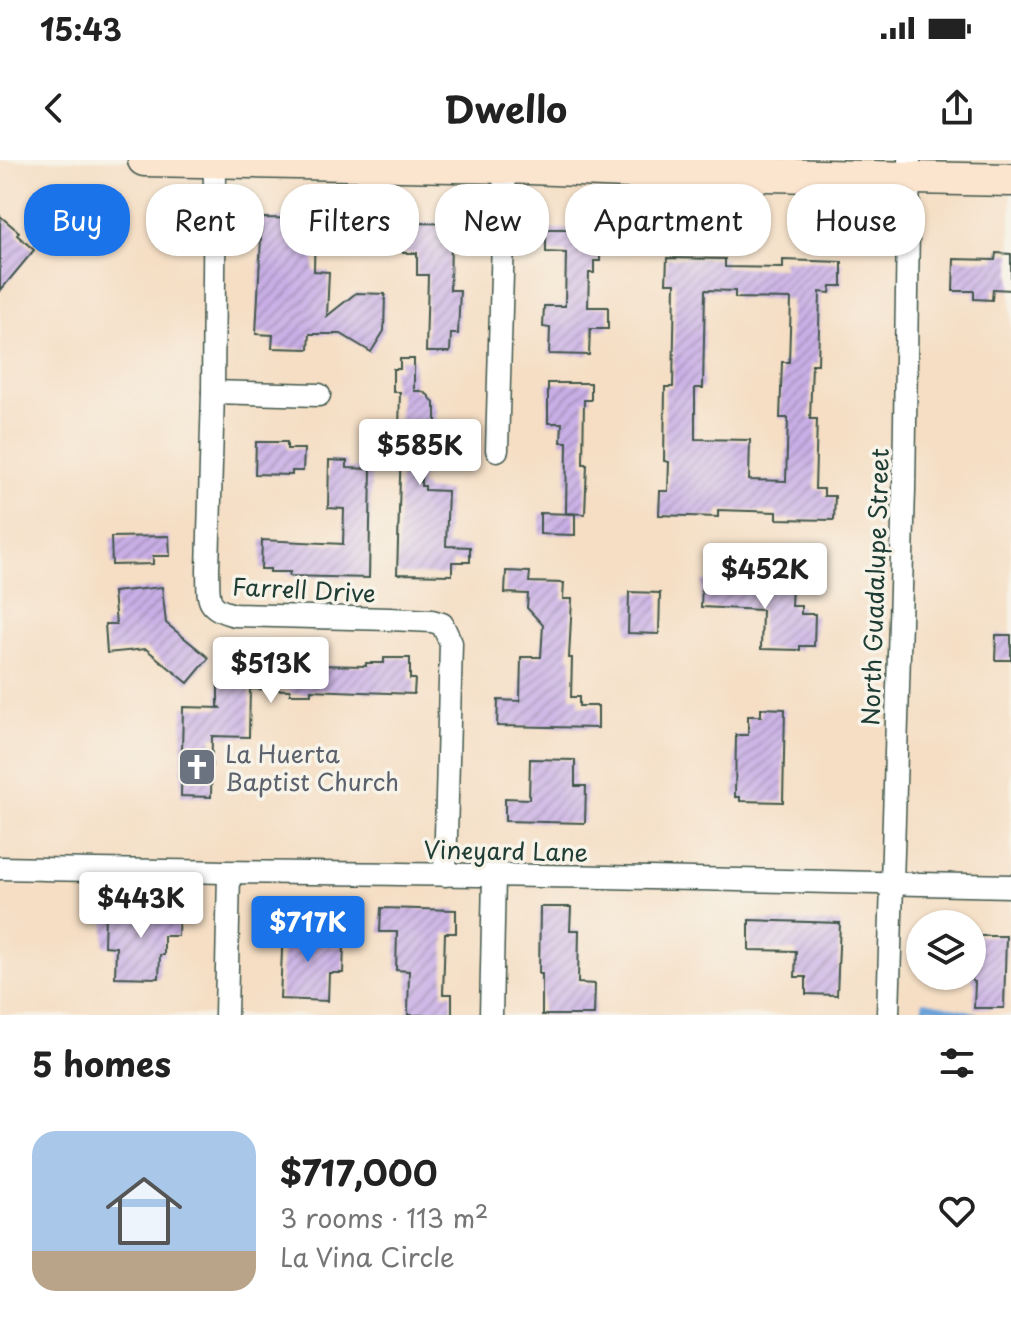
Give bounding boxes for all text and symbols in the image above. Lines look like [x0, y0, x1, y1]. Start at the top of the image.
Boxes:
text: 15:43 [40, 6, 122, 51]
text: Dwello [444, 81, 567, 135]
icon: back [32, 86, 76, 130]
icon: share [935, 86, 979, 130]
chip: Buy [24, 184, 130, 256]
chip: Rent [146, 184, 264, 256]
chip: Filters [280, 184, 419, 256]
chip: New [435, 184, 549, 256]
chip: Apartment [565, 184, 771, 256]
chip: House [787, 184, 925, 256]
pin: $585K [364, 419, 476, 487]
text: $585K [377, 425, 463, 464]
street label: North Guadalupe Street [851, 447, 897, 726]
pin: $452K [709, 543, 821, 611]
text: $452K [721, 549, 809, 588]
street label: Farrell Drive [231, 567, 377, 611]
pin: $513K [215, 637, 327, 705]
text: $513K [231, 643, 311, 682]
place label: La Huerta Baptist Church [225, 735, 399, 799]
church icon: La Huerta Baptist Church [176, 746, 218, 788]
street label: Vineyard Lane [423, 831, 589, 869]
pin: $443K [85, 872, 197, 940]
text: $443K [97, 878, 185, 917]
pin: $717K [252, 896, 364, 964]
text: $717K [269, 902, 347, 941]
map controls [906, 910, 986, 990]
button: layers [906, 910, 986, 990]
text: 5 homes [32, 1037, 171, 1089]
icon: filters [935, 1041, 979, 1085]
text: $717,000 [280, 1146, 437, 1198]
icon: home [96, 1163, 192, 1259]
icon: heart [935, 1189, 979, 1233]
text: 3 rooms · 113 m² [280, 1198, 488, 1237]
text: La Vina Circle [280, 1237, 455, 1276]

